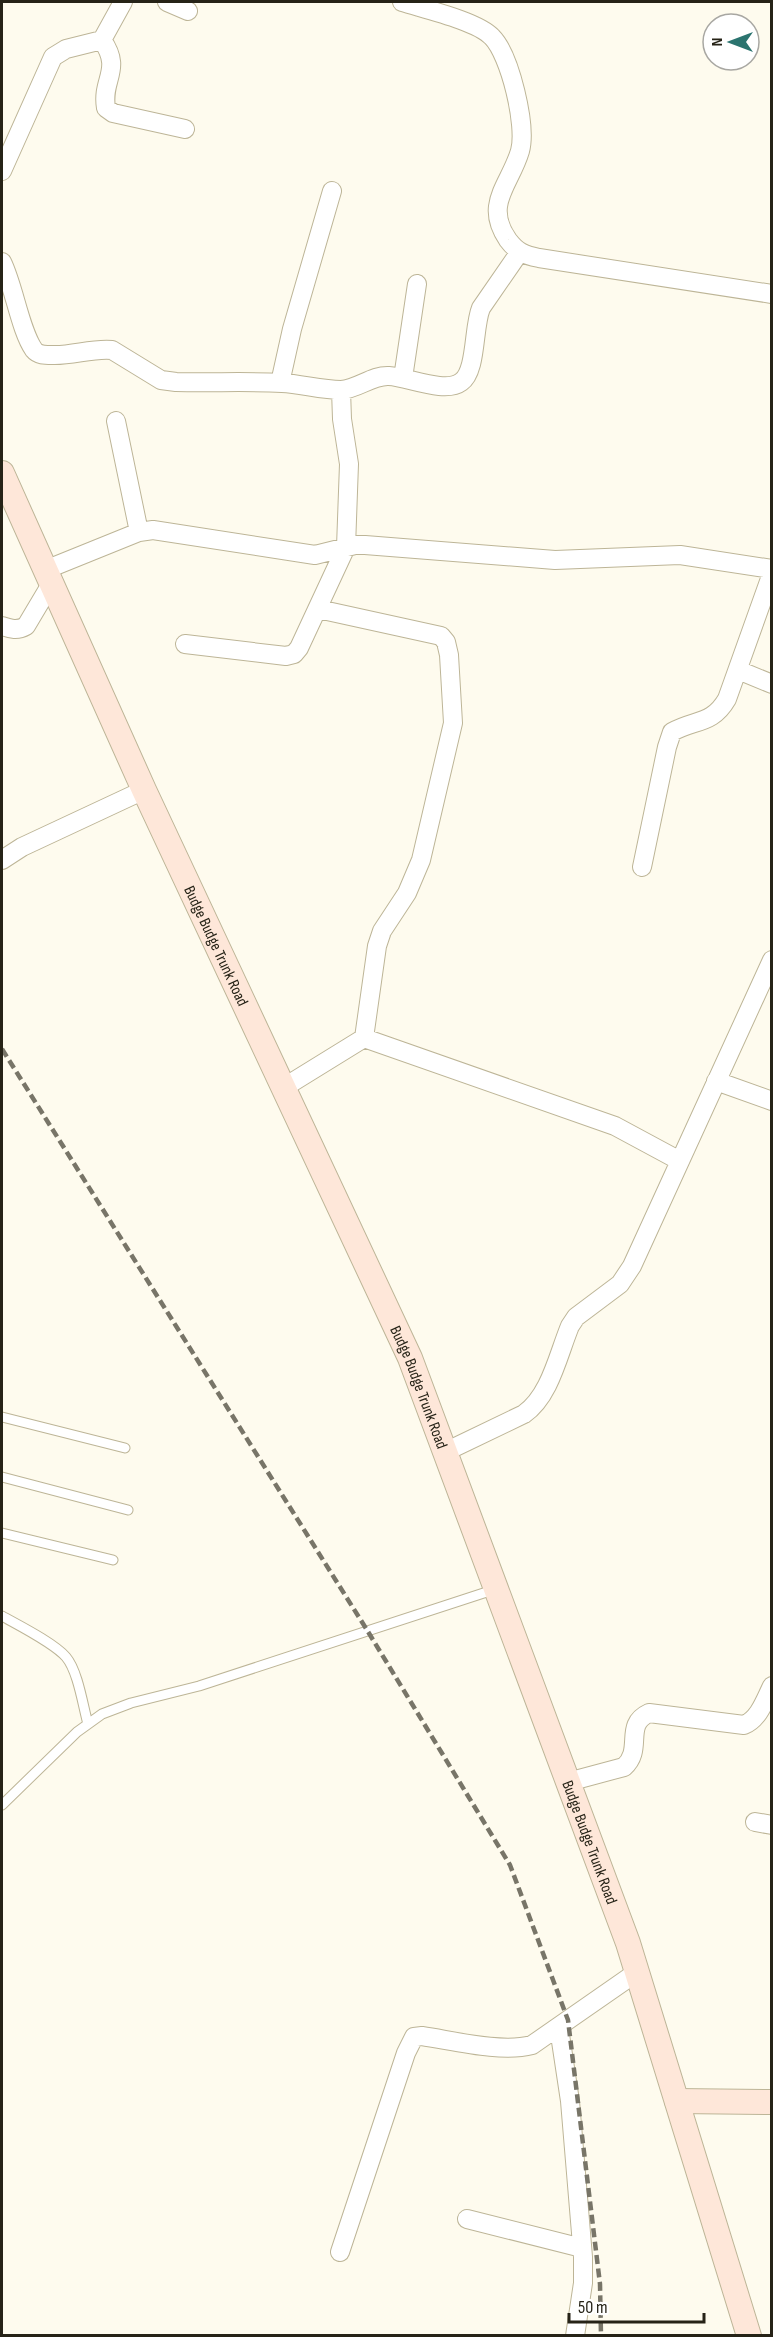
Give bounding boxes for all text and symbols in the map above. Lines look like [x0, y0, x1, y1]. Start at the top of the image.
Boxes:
north arrow [701, 12, 761, 72]
text: N [708, 38, 727, 46]
street label: Budge Budge Trunk Road [179, 883, 252, 1009]
street label: Budge Budge Trunk Road [385, 1323, 451, 1452]
street label: Budge Budge Trunk Road [557, 1778, 621, 1907]
scale bar [569, 2286, 704, 2324]
text: 50 m [578, 2297, 608, 2318]

